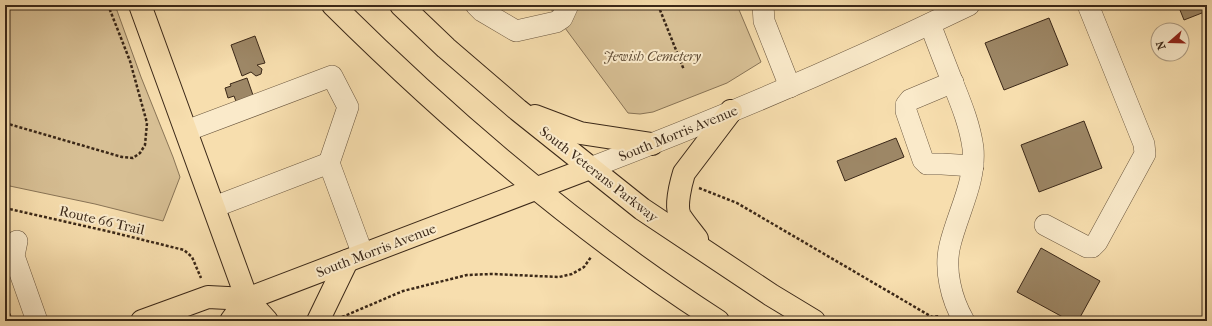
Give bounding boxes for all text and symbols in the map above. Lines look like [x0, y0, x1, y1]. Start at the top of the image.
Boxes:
north arrow [1150, 22, 1190, 62]
text: N [1153, 38, 1169, 51]
park label: Jewish Cemetery [603, 48, 702, 65]
street label: South Morris Avenue [616, 102, 740, 165]
street label: South Veterans Parkway [536, 123, 662, 226]
street label: Route 66 Trail [58, 202, 146, 239]
street label: South Morris Avenue [314, 220, 439, 281]

